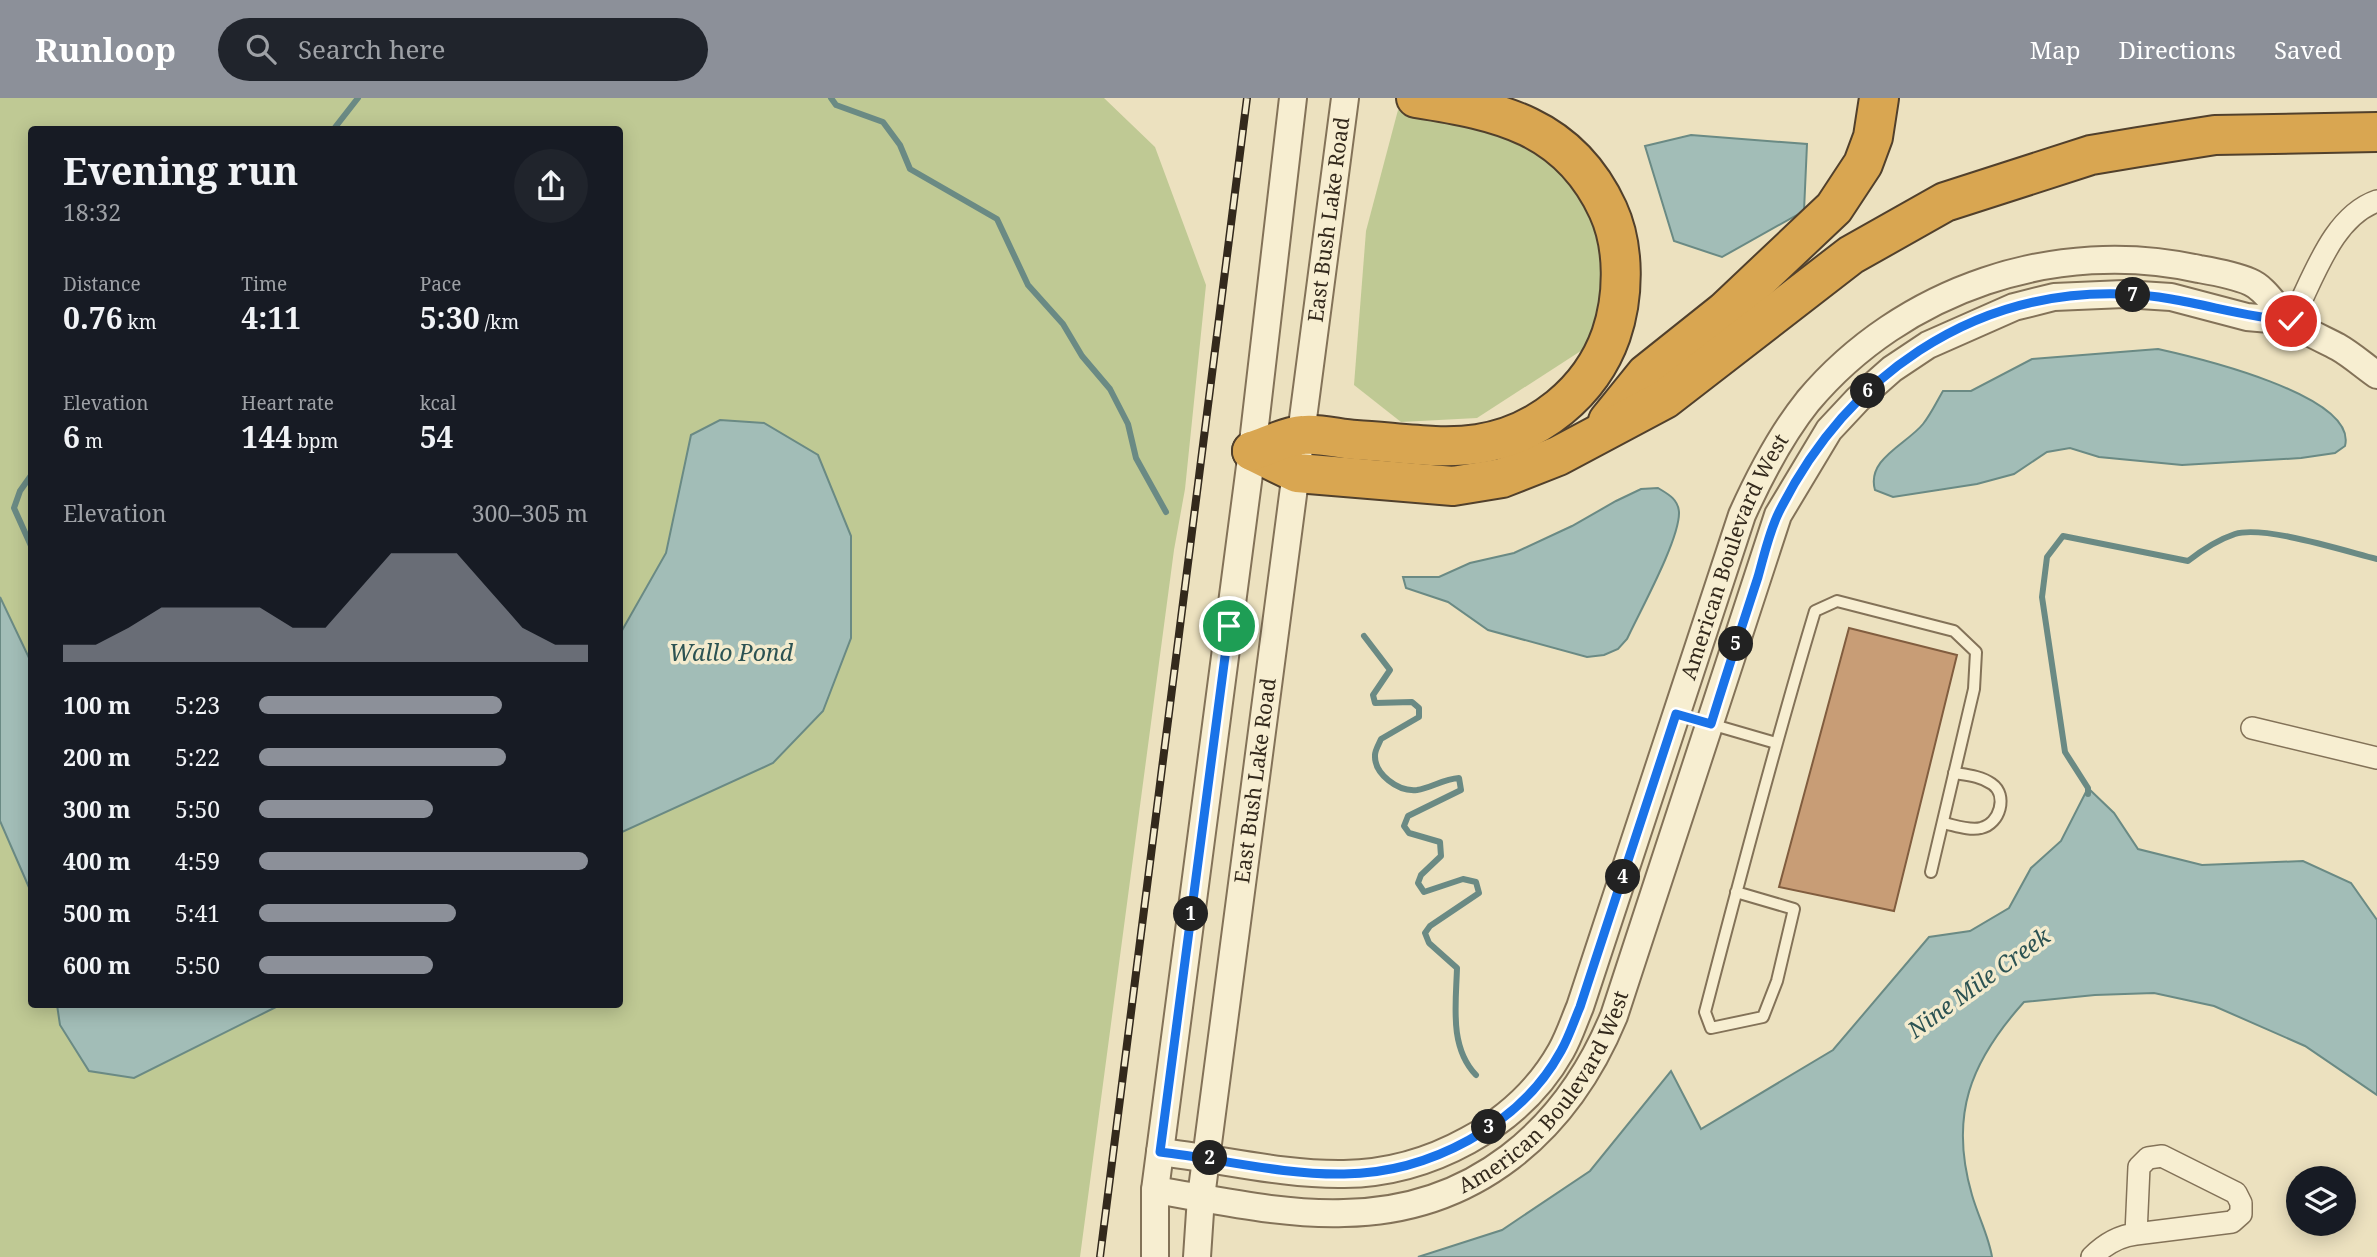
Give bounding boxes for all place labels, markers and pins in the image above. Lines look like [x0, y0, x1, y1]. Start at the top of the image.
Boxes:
pin: 7 [2116, 278, 2150, 312]
pin [2261, 291, 2321, 351]
pin: 6 [1850, 374, 1885, 408]
pin [1199, 596, 1259, 656]
pin: 5 [1718, 626, 1754, 662]
pin: 4 [1606, 860, 1640, 894]
pin: 1 [1174, 896, 1208, 932]
pin: 3 [1472, 1110, 1506, 1144]
pin: 2 [1192, 1140, 1228, 1176]

